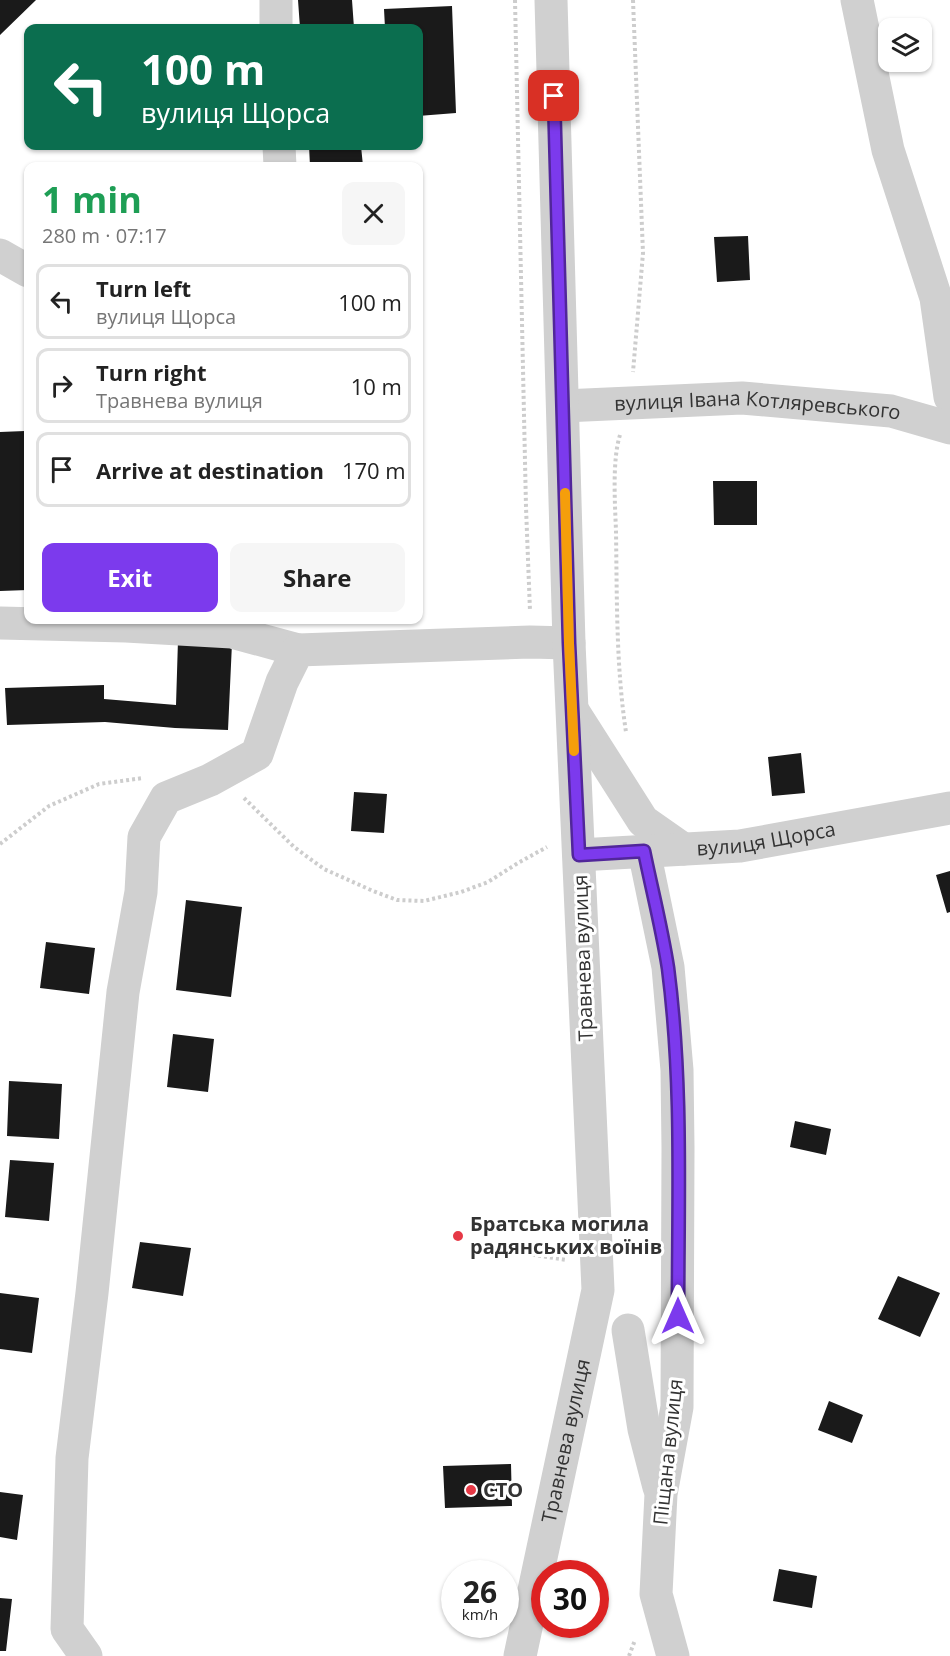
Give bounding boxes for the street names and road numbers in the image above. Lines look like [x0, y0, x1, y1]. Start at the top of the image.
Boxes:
street label: вулиця Івана Котляревського [614, 384, 904, 426]
street label: вулиця Щорса [696, 815, 838, 861]
street label: Травнева вулиця [566, 874, 599, 1042]
street label: Травнева вулиця [535, 1356, 596, 1525]
street label: Піщана вулиця [646, 1377, 689, 1526]

